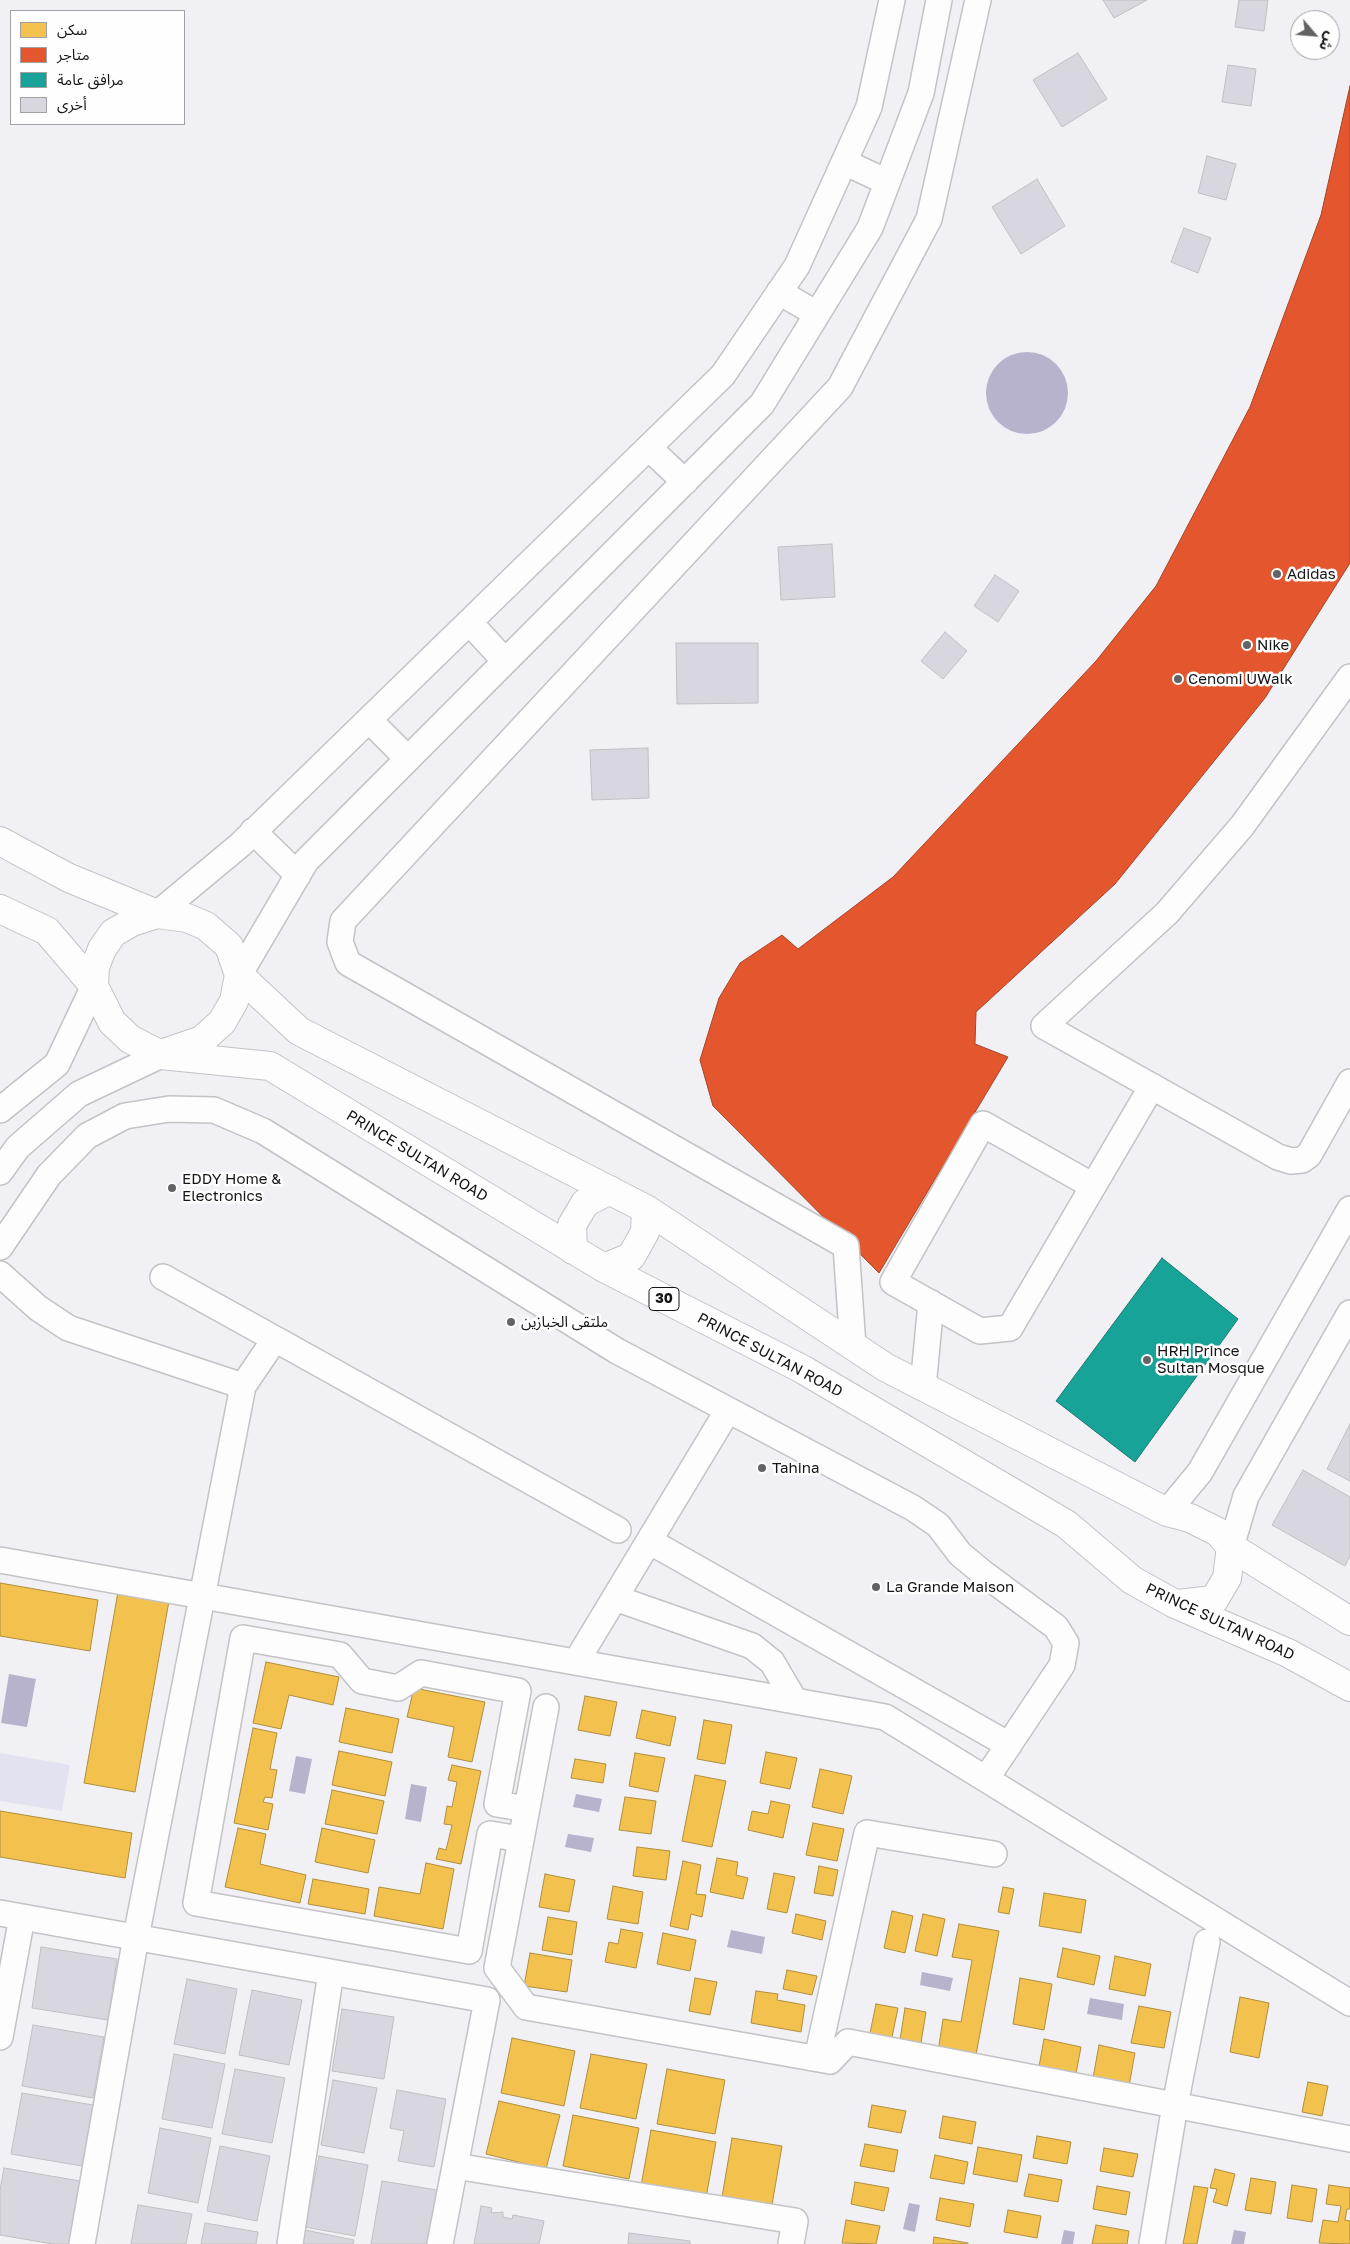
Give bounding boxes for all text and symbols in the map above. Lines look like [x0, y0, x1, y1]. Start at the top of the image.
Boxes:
legend [10, 10, 185, 125]
north arrow [1290, 10, 1340, 60]
text: سكن [57, 20, 87, 38]
text: ش [1316, 29, 1340, 54]
text: متاجر [57, 45, 90, 63]
text: مرافق عامة [57, 70, 124, 88]
text: أخرى [57, 95, 87, 113]
place label: Adidas [1287, 565, 1336, 583]
marker: Adidas [1271, 568, 1283, 580]
place label: Nike [1257, 636, 1289, 654]
marker: Nike [1241, 639, 1253, 651]
place label: Cenomi UWalk [1188, 670, 1293, 688]
marker: Cenomi UWalk [1172, 673, 1184, 685]
street label: PRINCE SULTAN ROAD [343, 1107, 491, 1205]
place label: EDDY Home & Electronics [182, 1170, 281, 1205]
marker: EDDY Home & Electronics [166, 1182, 178, 1194]
road number: 30 [649, 1288, 679, 1310]
street label: PRINCE SULTAN ROAD [694, 1309, 846, 1401]
place label: ملتقى الخبازين [521, 1313, 608, 1331]
marker: ملتقى الخبازين [505, 1316, 517, 1328]
place label: HRH Prince Sultan Mosque [1157, 1342, 1264, 1377]
marker: HRH Prince Sultan Mosque [1141, 1354, 1153, 1366]
place label: Tahina [772, 1459, 819, 1477]
marker: Tahina [756, 1462, 768, 1474]
place label: La Grande Maison [886, 1578, 1014, 1596]
street label: PRINCE SULTAN ROAD [1143, 1580, 1297, 1664]
marker: La Grande Maison [870, 1581, 882, 1593]

